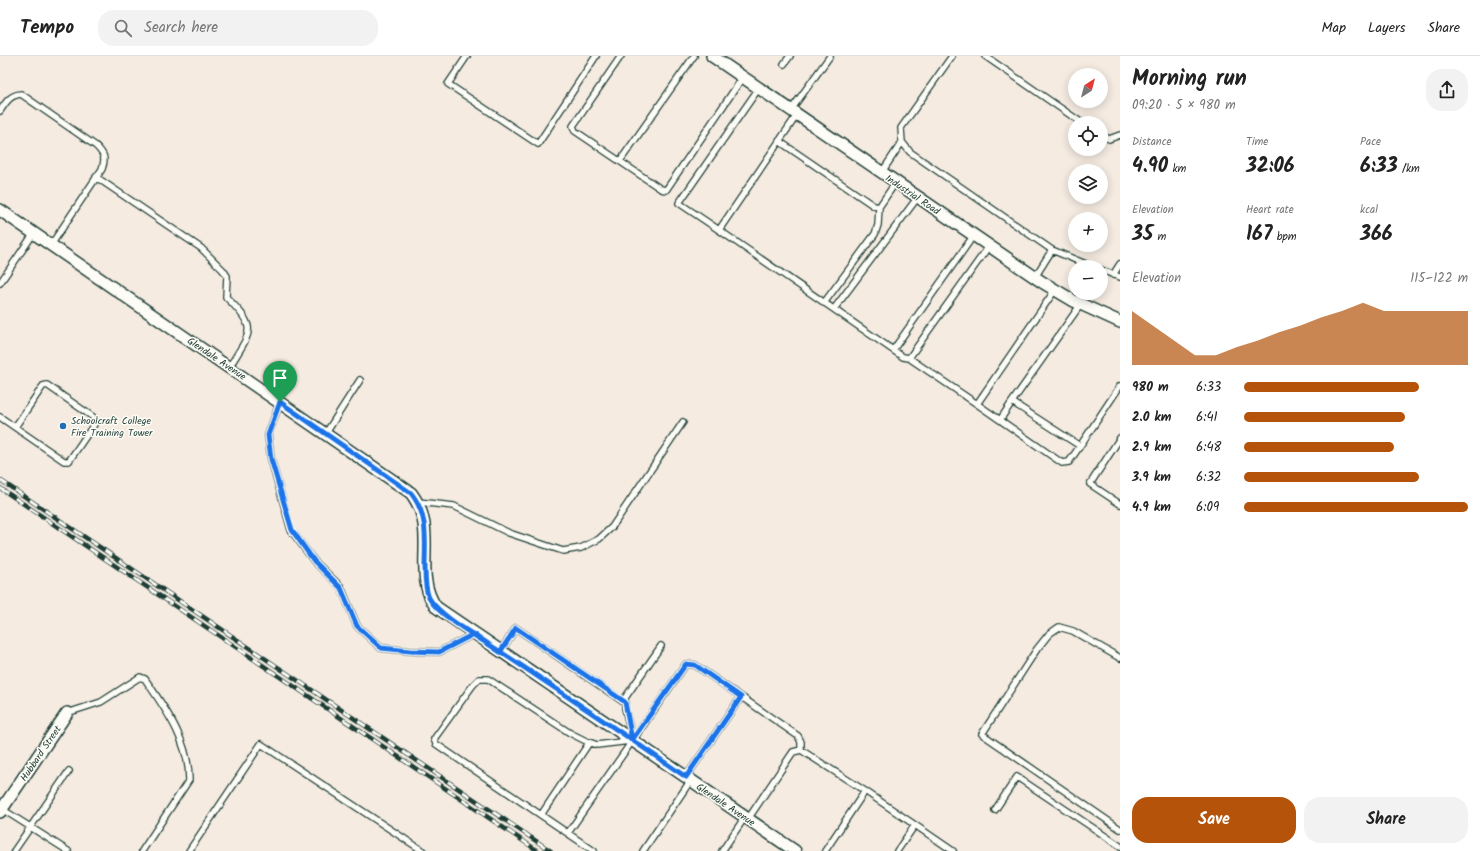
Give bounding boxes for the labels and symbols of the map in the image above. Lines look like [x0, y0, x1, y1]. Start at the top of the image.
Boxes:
north arrow [1068, 68, 1108, 108]
street label: Industrial Road [882, 171, 944, 220]
street label: Glendale Avenue [184, 333, 250, 385]
pin [263, 361, 297, 402]
place label: Schoolcraft College Fire Training Tower [71, 413, 153, 441]
marker: Schoolcraft College Fire Training Tower [58, 421, 68, 431]
street label: Hubbard Street [16, 722, 66, 785]
street label: Glendale Avenue [693, 779, 759, 831]

